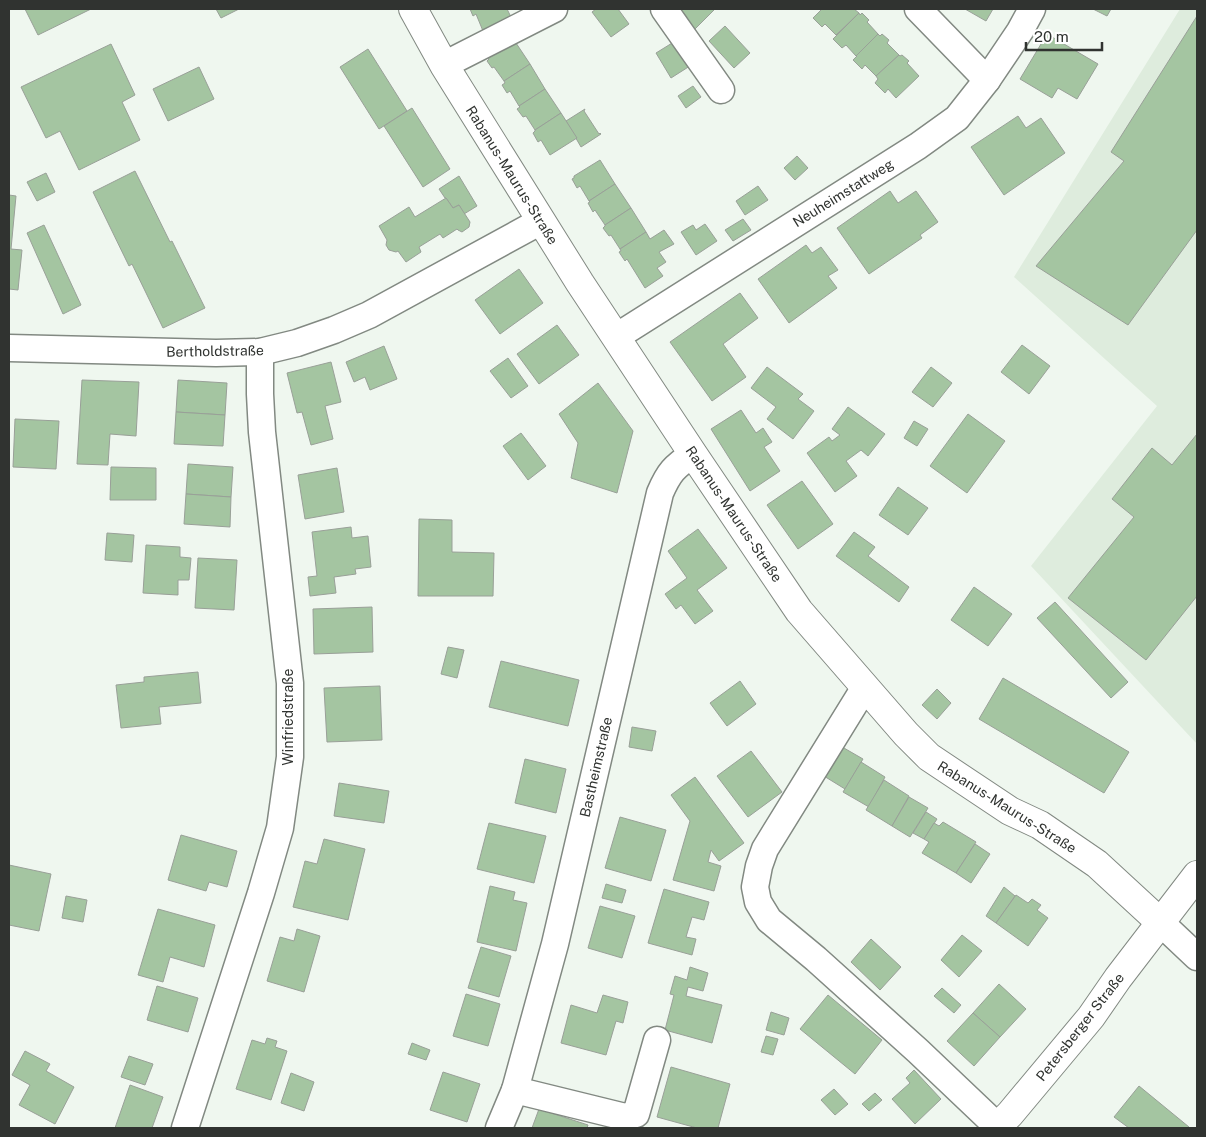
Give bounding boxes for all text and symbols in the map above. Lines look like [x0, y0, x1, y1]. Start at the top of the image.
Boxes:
scale bar [1026, 20, 1102, 52]
text: 20 m [1034, 28, 1069, 45]
street label: Rabanus-Maurus-Straße [463, 103, 561, 247]
street label: Neuheimstattweg [790, 155, 896, 230]
street label: Bertholdstraße [166, 342, 264, 360]
street label: Rabanus-Maurus-Straße [683, 443, 786, 585]
street label: Winfriedstraße [280, 668, 296, 766]
street label: Bastheimstraße [577, 715, 615, 819]
street label: Rabanus-Maurus-Straße [935, 758, 1079, 856]
street label: Petersberger Straße [1033, 970, 1127, 1084]

